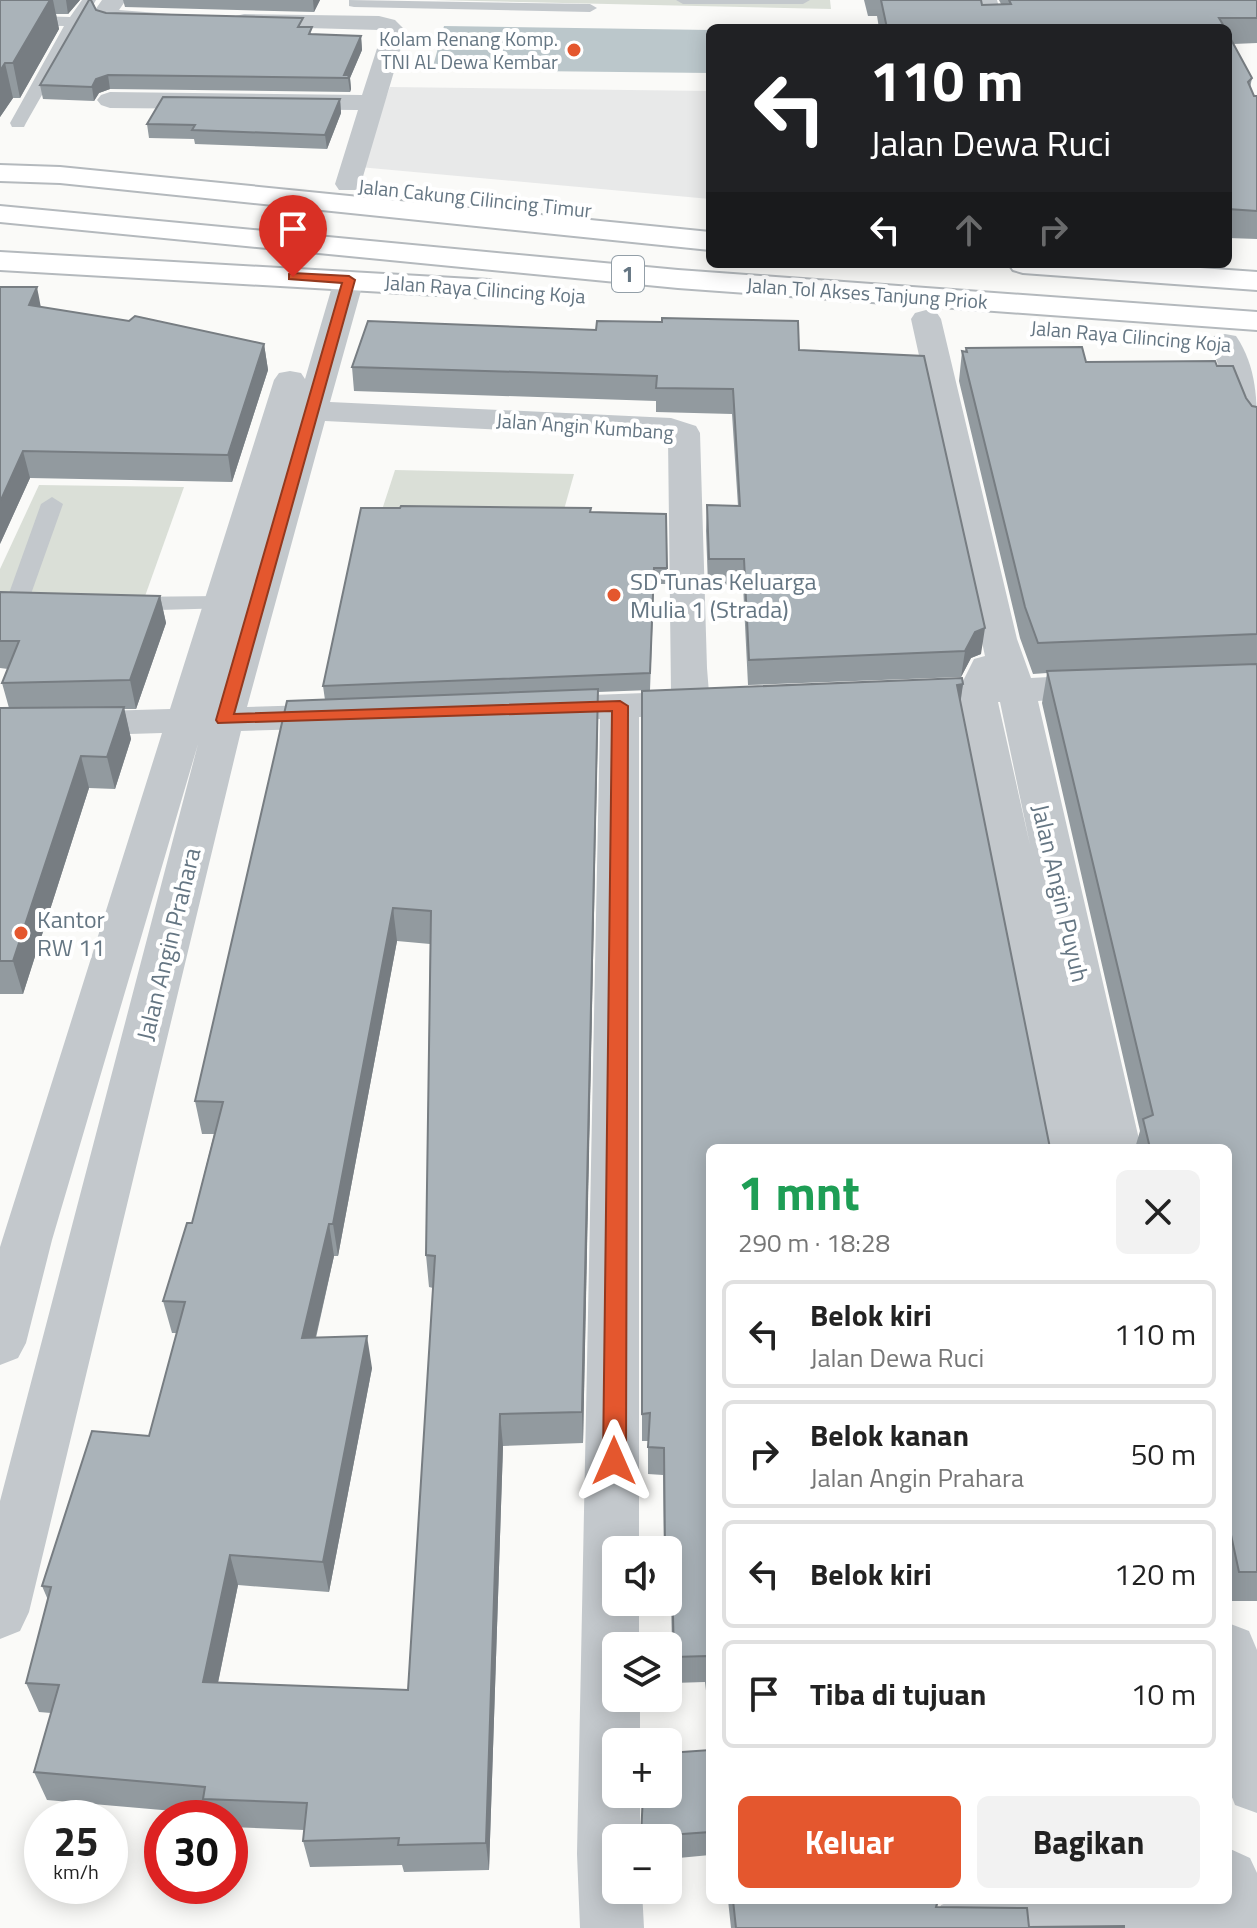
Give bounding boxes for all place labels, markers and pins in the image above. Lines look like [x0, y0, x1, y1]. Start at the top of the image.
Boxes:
place label: Kolam Renang Komp. TNI AL Dewa Kembar [379, 23, 558, 77]
marker: Kolam Renang Komp. TNI AL Dewa Kembar [565, 41, 583, 59]
pin [259, 195, 327, 277]
place label: SD Tunas Keluarga Mulia 1 (Strada) [630, 563, 817, 627]
marker: SD Tunas Keluarga Mulia 1 (Strada) [605, 586, 623, 604]
place label: Kantor RW 11 [37, 901, 105, 965]
marker: Kantor RW 11 [12, 924, 30, 942]

